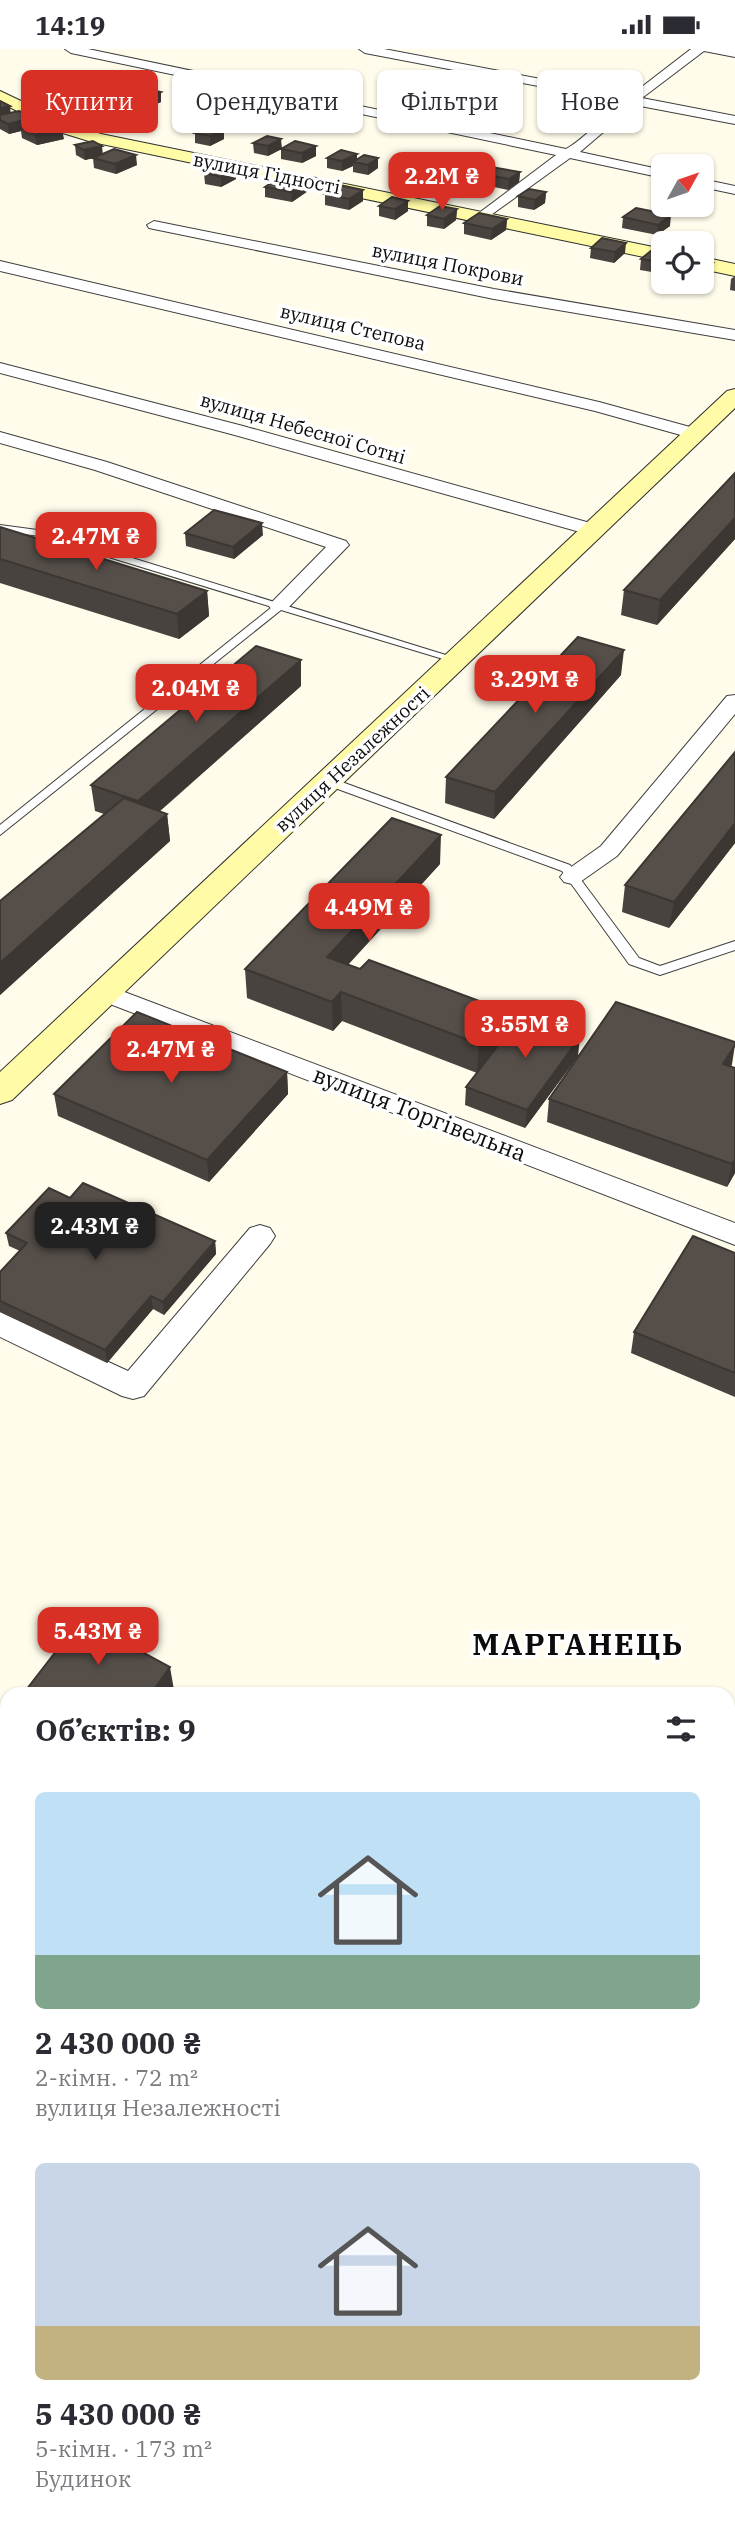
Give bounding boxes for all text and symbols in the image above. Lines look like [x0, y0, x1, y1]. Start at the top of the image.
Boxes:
text: 14:19 [35, 8, 105, 42]
chip: Купити [21, 70, 158, 133]
chip: Орендувати [172, 70, 363, 133]
chip: Фільтри [377, 70, 523, 133]
chip: Нове [537, 70, 643, 133]
street label: вулиця Гідності [191, 147, 343, 199]
pin: 2.2M ₴ [385, 153, 499, 212]
north arrow [651, 154, 714, 217]
map controls [651, 154, 714, 294]
text: 2.2M ₴ [404, 160, 480, 190]
button: locate [651, 231, 714, 294]
street label: вулиця Покрови [370, 237, 526, 291]
street label: вулиця Степова [278, 299, 428, 355]
street label: вулиця Небесної Сотні [198, 387, 408, 469]
pin: 2.47M ₴ [31, 512, 161, 572]
text: 2.47M ₴ [52, 520, 140, 550]
pin: 3.29M ₴ [470, 655, 600, 715]
text: 3.29M ₴ [491, 663, 579, 693]
pin: 2.04M ₴ [131, 665, 261, 724]
text: 2.04M ₴ [152, 672, 240, 702]
street label: вулиця Незалежності [270, 681, 434, 837]
pin: 4.49M ₴ [304, 883, 434, 943]
text: 4.49M ₴ [325, 891, 413, 921]
pin: 3.55M ₴ [460, 1000, 590, 1060]
text: 3.55M ₴ [481, 1008, 569, 1038]
pin: 2.47M ₴ [106, 1025, 236, 1085]
text: 2.47M ₴ [127, 1033, 215, 1063]
street label: вулиця Торгівельна [309, 1059, 531, 1167]
pin: 2.43M ₴ [30, 1203, 160, 1262]
text: 2.43M ₴ [51, 1210, 139, 1240]
pin: 5.43M ₴ [33, 1607, 163, 1667]
text: 5.43M ₴ [54, 1615, 142, 1645]
district label: МАРГАНЕЦЬ [472, 1624, 684, 1663]
text: Об’єктів: 9 [35, 1710, 196, 1749]
icon: filters [662, 1710, 700, 1748]
icon: home [305, 1837, 431, 1963]
text: 2 430 000 ₴ [35, 2023, 202, 2062]
text: 2-кімн. · 72 m² [35, 2062, 198, 2092]
text: вулиця Незалежності [35, 2092, 281, 2122]
icon: home [305, 2208, 431, 2334]
text: 5 430 000 ₴ [35, 2394, 202, 2433]
text: 5-кімн. · 173 m² [35, 2433, 212, 2463]
text: Будинок [35, 2463, 131, 2493]

